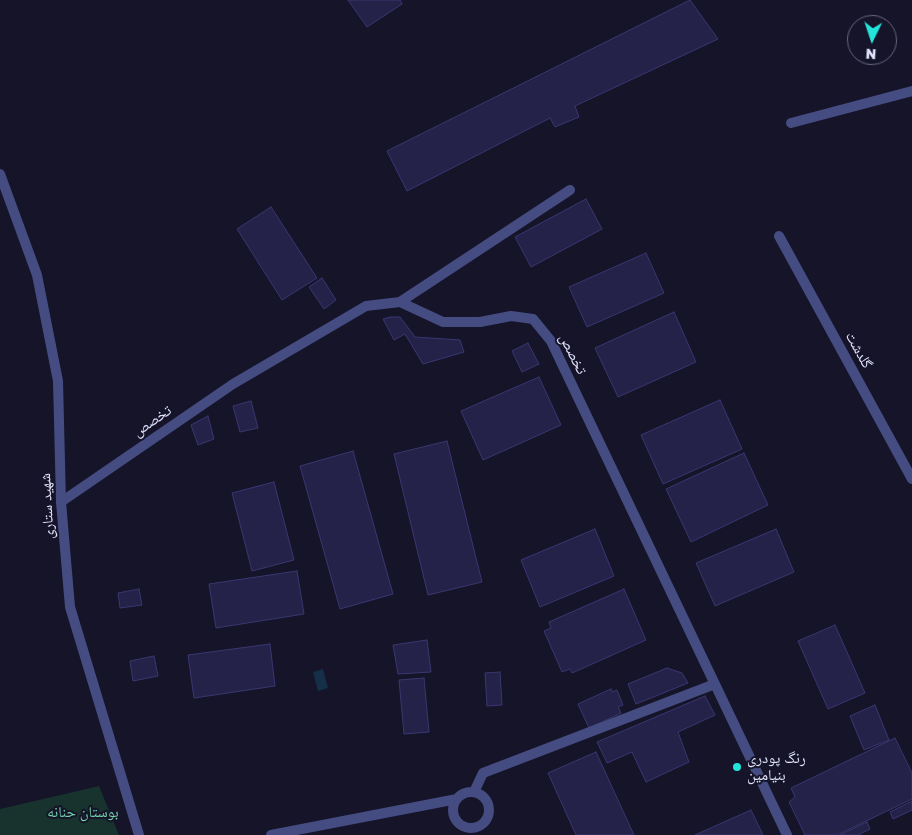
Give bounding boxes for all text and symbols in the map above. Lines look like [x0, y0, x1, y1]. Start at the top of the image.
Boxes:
north arrow [847, 15, 897, 65]
text: N [865, 46, 877, 63]
street label: گلدشت [842, 329, 876, 371]
street label: تخصص [555, 331, 591, 377]
street label: تخصص [129, 401, 175, 441]
street label: شهید ستاری [36, 473, 58, 539]
place label: رنگ پودری بنیامین [747, 749, 806, 784]
marker: رنگ پودری بنیامین [731, 761, 743, 773]
park label: بوستان حنانه [47, 803, 119, 821]

